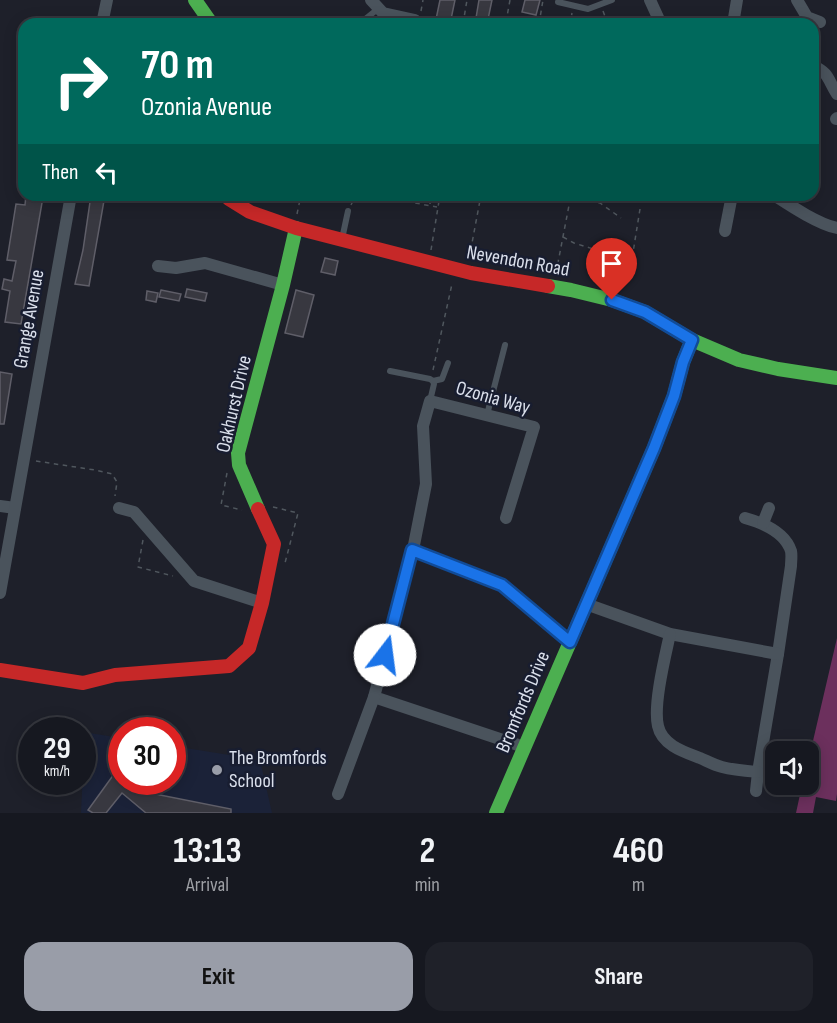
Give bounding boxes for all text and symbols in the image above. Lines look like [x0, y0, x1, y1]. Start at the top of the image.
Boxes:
text: 70 m [141, 40, 214, 91]
icon: right [42, 42, 120, 120]
text: Ozonia Avenue [141, 91, 272, 123]
icon: left [90, 156, 123, 189]
text: Then [42, 159, 78, 186]
pin [586, 238, 637, 300]
street label: Nevendon Road [465, 240, 571, 282]
icon: arrive [595, 247, 628, 280]
street label: Grange Avenue [9, 268, 49, 370]
street label: Oakhurst Drive [211, 353, 257, 455]
street label: Ozonia Way [453, 376, 533, 420]
position arrow [353, 623, 417, 687]
street label: Bromfords Drive [491, 648, 555, 756]
speed limit sign: 30 [108, 717, 186, 795]
text: 29 [43, 731, 71, 767]
map controls [765, 741, 819, 795]
button: sound [765, 741, 819, 795]
place label: The Bromfords School [229, 746, 327, 793]
text: km/h [44, 762, 70, 781]
marker: The Bromfords School [210, 763, 224, 777]
text: 13:13 [173, 830, 242, 873]
text: 2 [419, 830, 435, 873]
text: 460 [613, 830, 664, 873]
text: Arrival [186, 873, 229, 897]
text: min [415, 873, 440, 897]
text: m [632, 873, 645, 897]
button: Exit [24, 942, 413, 1011]
button: Share [425, 942, 813, 1011]

